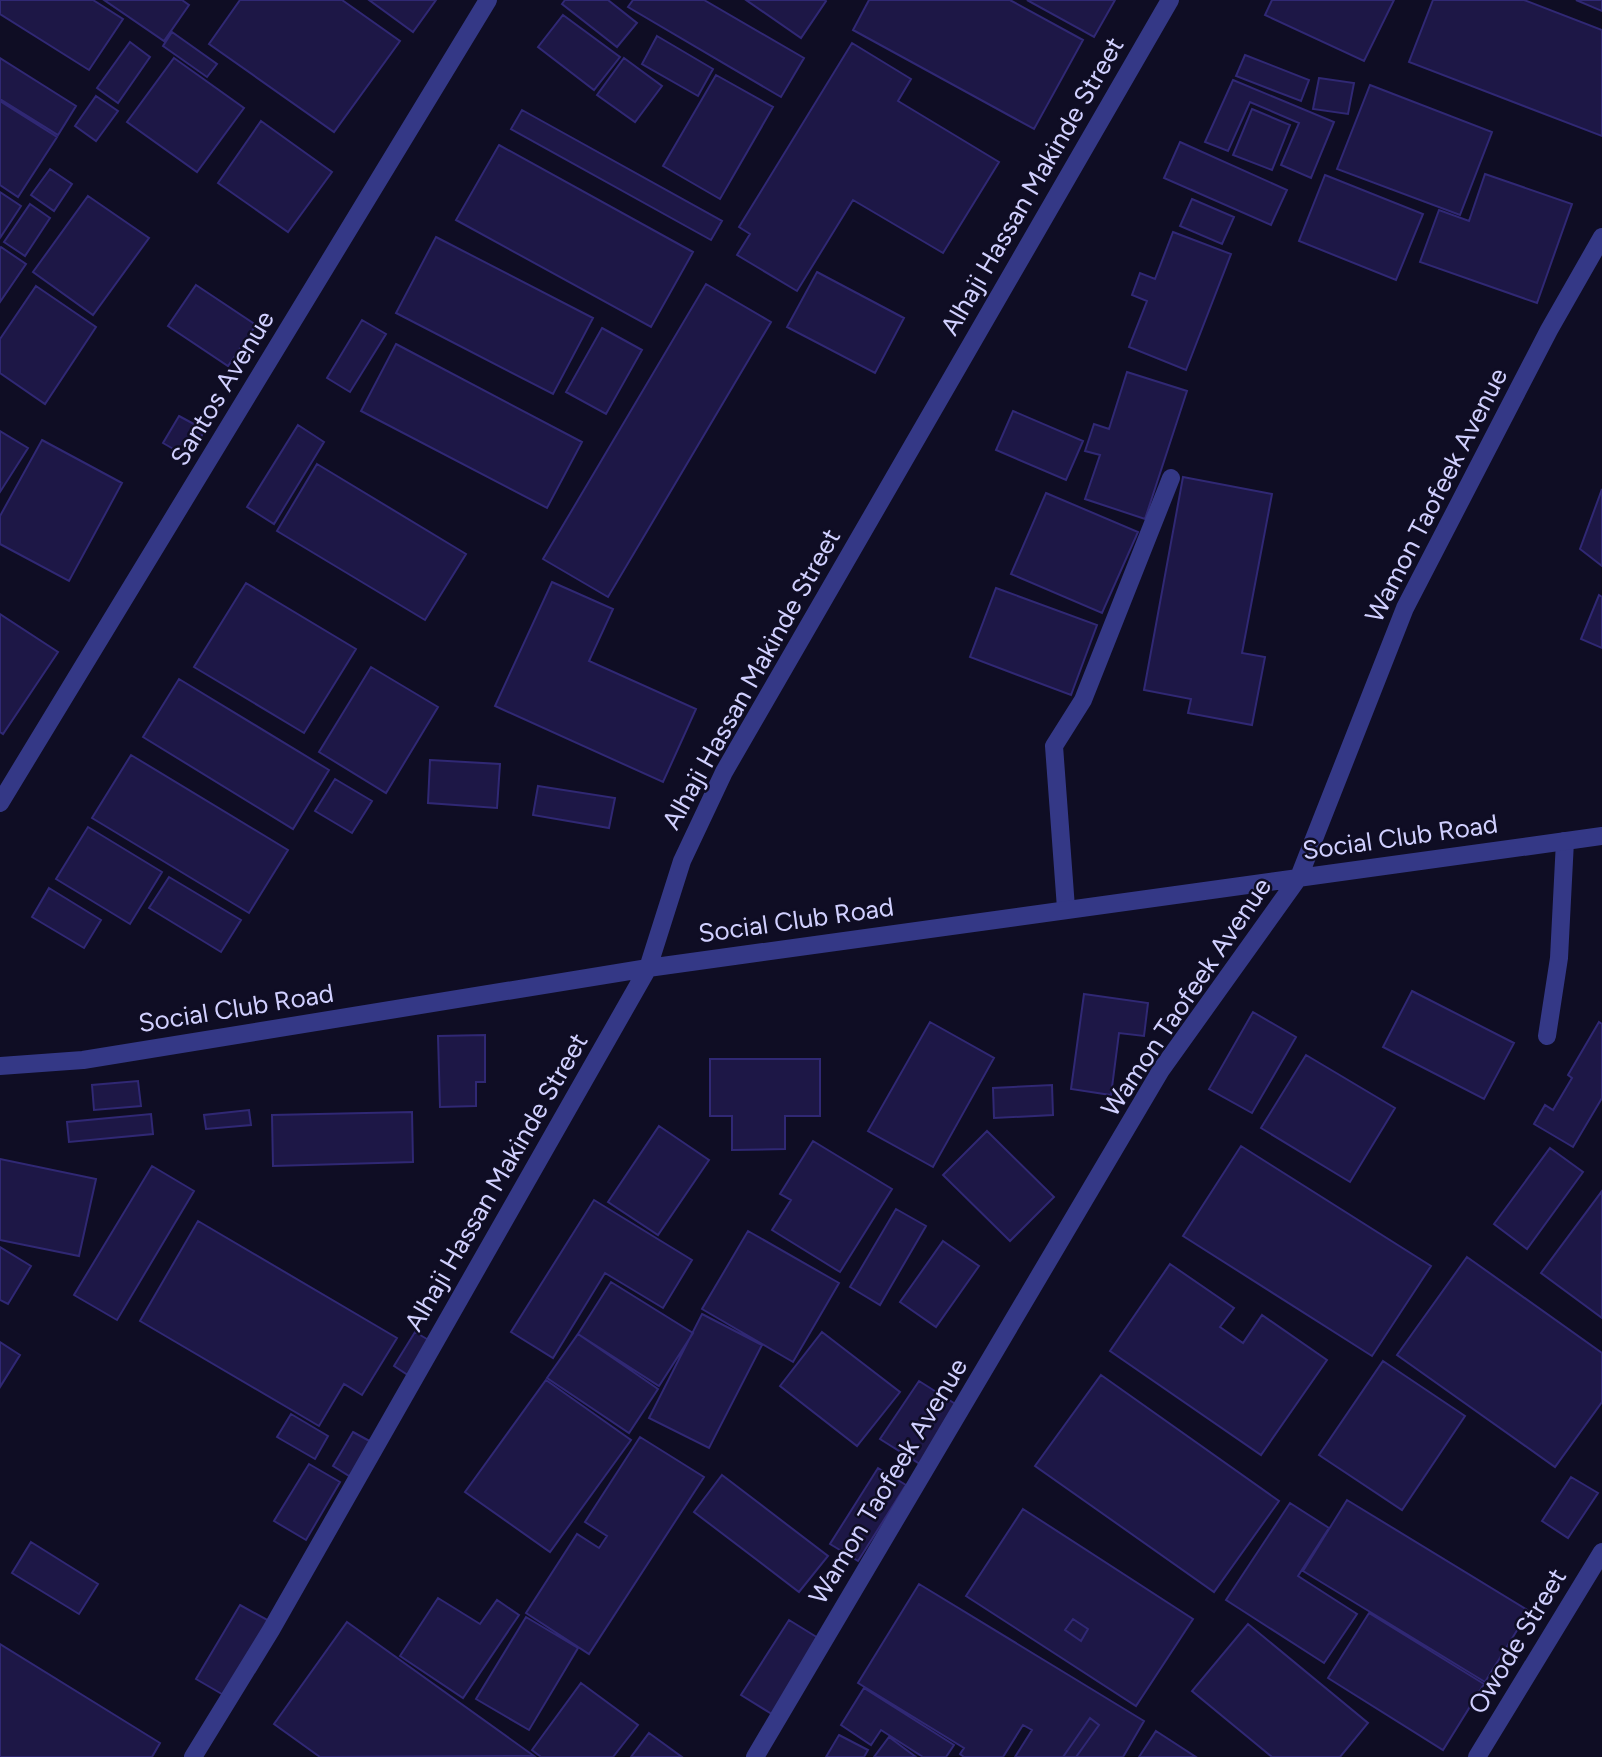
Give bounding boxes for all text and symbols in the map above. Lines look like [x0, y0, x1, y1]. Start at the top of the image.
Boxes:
street label: Alhaji Hassan Makinde Street [933, 31, 1131, 341]
street label: Santos Avenue [163, 305, 281, 471]
street label: Wamon Taofeek Avenue [1358, 362, 1514, 628]
street label: Alhaji Hassan Makinde Street [655, 523, 847, 835]
street label: Social Club Road [1300, 807, 1500, 867]
street label: Wamon Taofeek Avenue [1094, 871, 1278, 1123]
street label: Social Club Road [696, 890, 896, 950]
street label: Social Club Road [136, 977, 336, 1039]
street label: Alhaji Hassan Makinde Street [397, 1027, 595, 1337]
street label: Wamon Taofeek Avenue [802, 1352, 974, 1610]
street label: Owode Street [1461, 1562, 1573, 1720]

